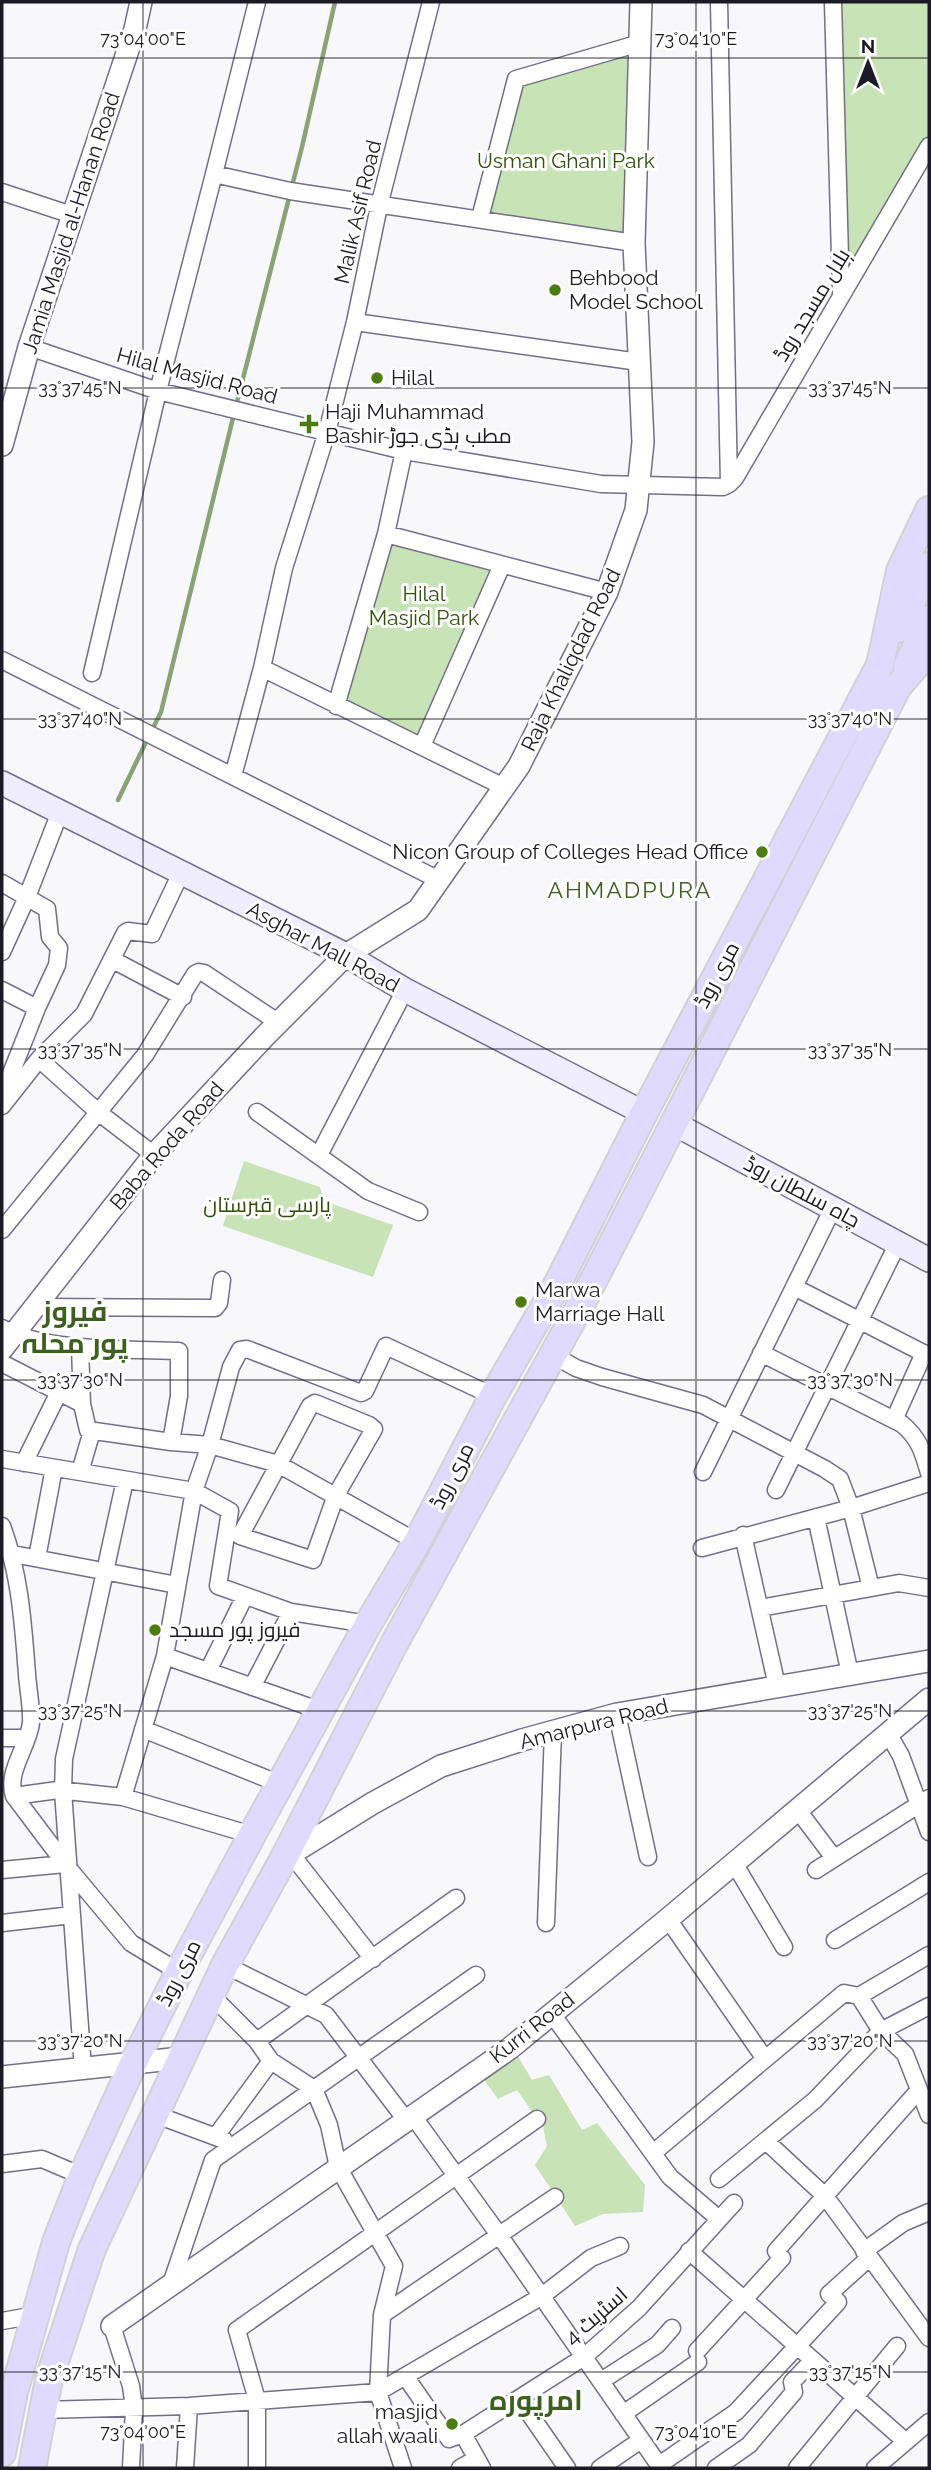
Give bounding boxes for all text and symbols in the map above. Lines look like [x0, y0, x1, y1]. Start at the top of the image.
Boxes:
text: 73°04'00"E [100, 28, 186, 49]
text: 73°04'10"E [655, 28, 737, 49]
north arrow [833, 28, 903, 98]
text: N [861, 35, 875, 57]
street label: Jamia Masjid al-Hanan Road [16, 89, 125, 357]
street label: Malik Asif Road [329, 138, 386, 286]
park label: Usman Ghani Park [477, 148, 655, 173]
street label: ہلال مسجد روڈ [768, 244, 857, 367]
place label: Behbood Model School [569, 265, 703, 314]
marker: Behbood Model School [547, 282, 563, 298]
street label: Hilal Masjid Road [114, 342, 280, 409]
place label: Hilal [391, 365, 434, 390]
marker: Hilal [369, 370, 385, 386]
text: 33°37'45"N [38, 377, 122, 398]
text: 33°37'45"N [808, 377, 892, 398]
place label: Haji Muhammad Bashir مطب ہڈی جوڑ [325, 399, 512, 450]
marker: Haji Muhammad Bashir مطب ہڈی جوڑ [299, 414, 319, 434]
street label: Raja Khaliqdad Road [515, 564, 626, 755]
park label: Hilal Masjid Park [369, 581, 479, 630]
text: 33°37'40"N [38, 708, 122, 729]
text: 33°37'40"N [808, 708, 892, 729]
place label: Nicon Group of Colleges Head Office [392, 839, 748, 864]
marker: Nicon Group of Colleges Head Office [754, 844, 770, 860]
district label: AHMADPURA [548, 876, 712, 903]
street label: Asghar Mall Road [243, 896, 404, 997]
street label: مری روڈ [689, 938, 745, 1012]
text: 33°37'35"N [38, 1039, 122, 1060]
text: 33°37'35"N [808, 1039, 892, 1060]
street label: Baba Roda Road [104, 1077, 229, 1215]
street label: چاہ سلطان روڈ [739, 1151, 864, 1234]
park label: پارسی قبرستان [203, 1192, 331, 1219]
place label: Marwa Marriage Hall [535, 1277, 665, 1326]
marker: Marwa Marriage Hall [513, 1294, 529, 1310]
district label: فیروز پور محلہ [22, 1295, 128, 1363]
text: 33°37'30"N [37, 1369, 123, 1390]
text: 33°37'30"N [807, 1369, 893, 1390]
street label: مری روڈ [424, 1438, 480, 1514]
place label: فیروز پور مسجد [169, 1617, 301, 1644]
marker: فیروز پور مسجد [147, 1622, 163, 1638]
street label: Amarpura Road [517, 1693, 671, 1754]
text: 33°37'25"N [38, 1700, 122, 1721]
text: 33°37'25"N [808, 1700, 892, 1721]
street label: مری روڈ [151, 1935, 207, 2011]
street label: Kurri Road [484, 1987, 579, 2068]
text: 33°37'20"N [37, 2030, 123, 2051]
text: 33°37'20"N [807, 2030, 893, 2051]
street label: اسٹریٹ 4 [559, 2282, 632, 2350]
text: 33°37'15"N [39, 2361, 121, 2382]
text: 33°37'15"N [809, 2361, 891, 2382]
district label: امرپورہ [489, 2384, 583, 2420]
place label: masjid allah waali [337, 2399, 438, 2448]
marker: masjid allah waali [444, 2416, 460, 2432]
text: 73°04'00"E [100, 2421, 186, 2442]
text: 73°04'10"E [655, 2421, 737, 2442]

